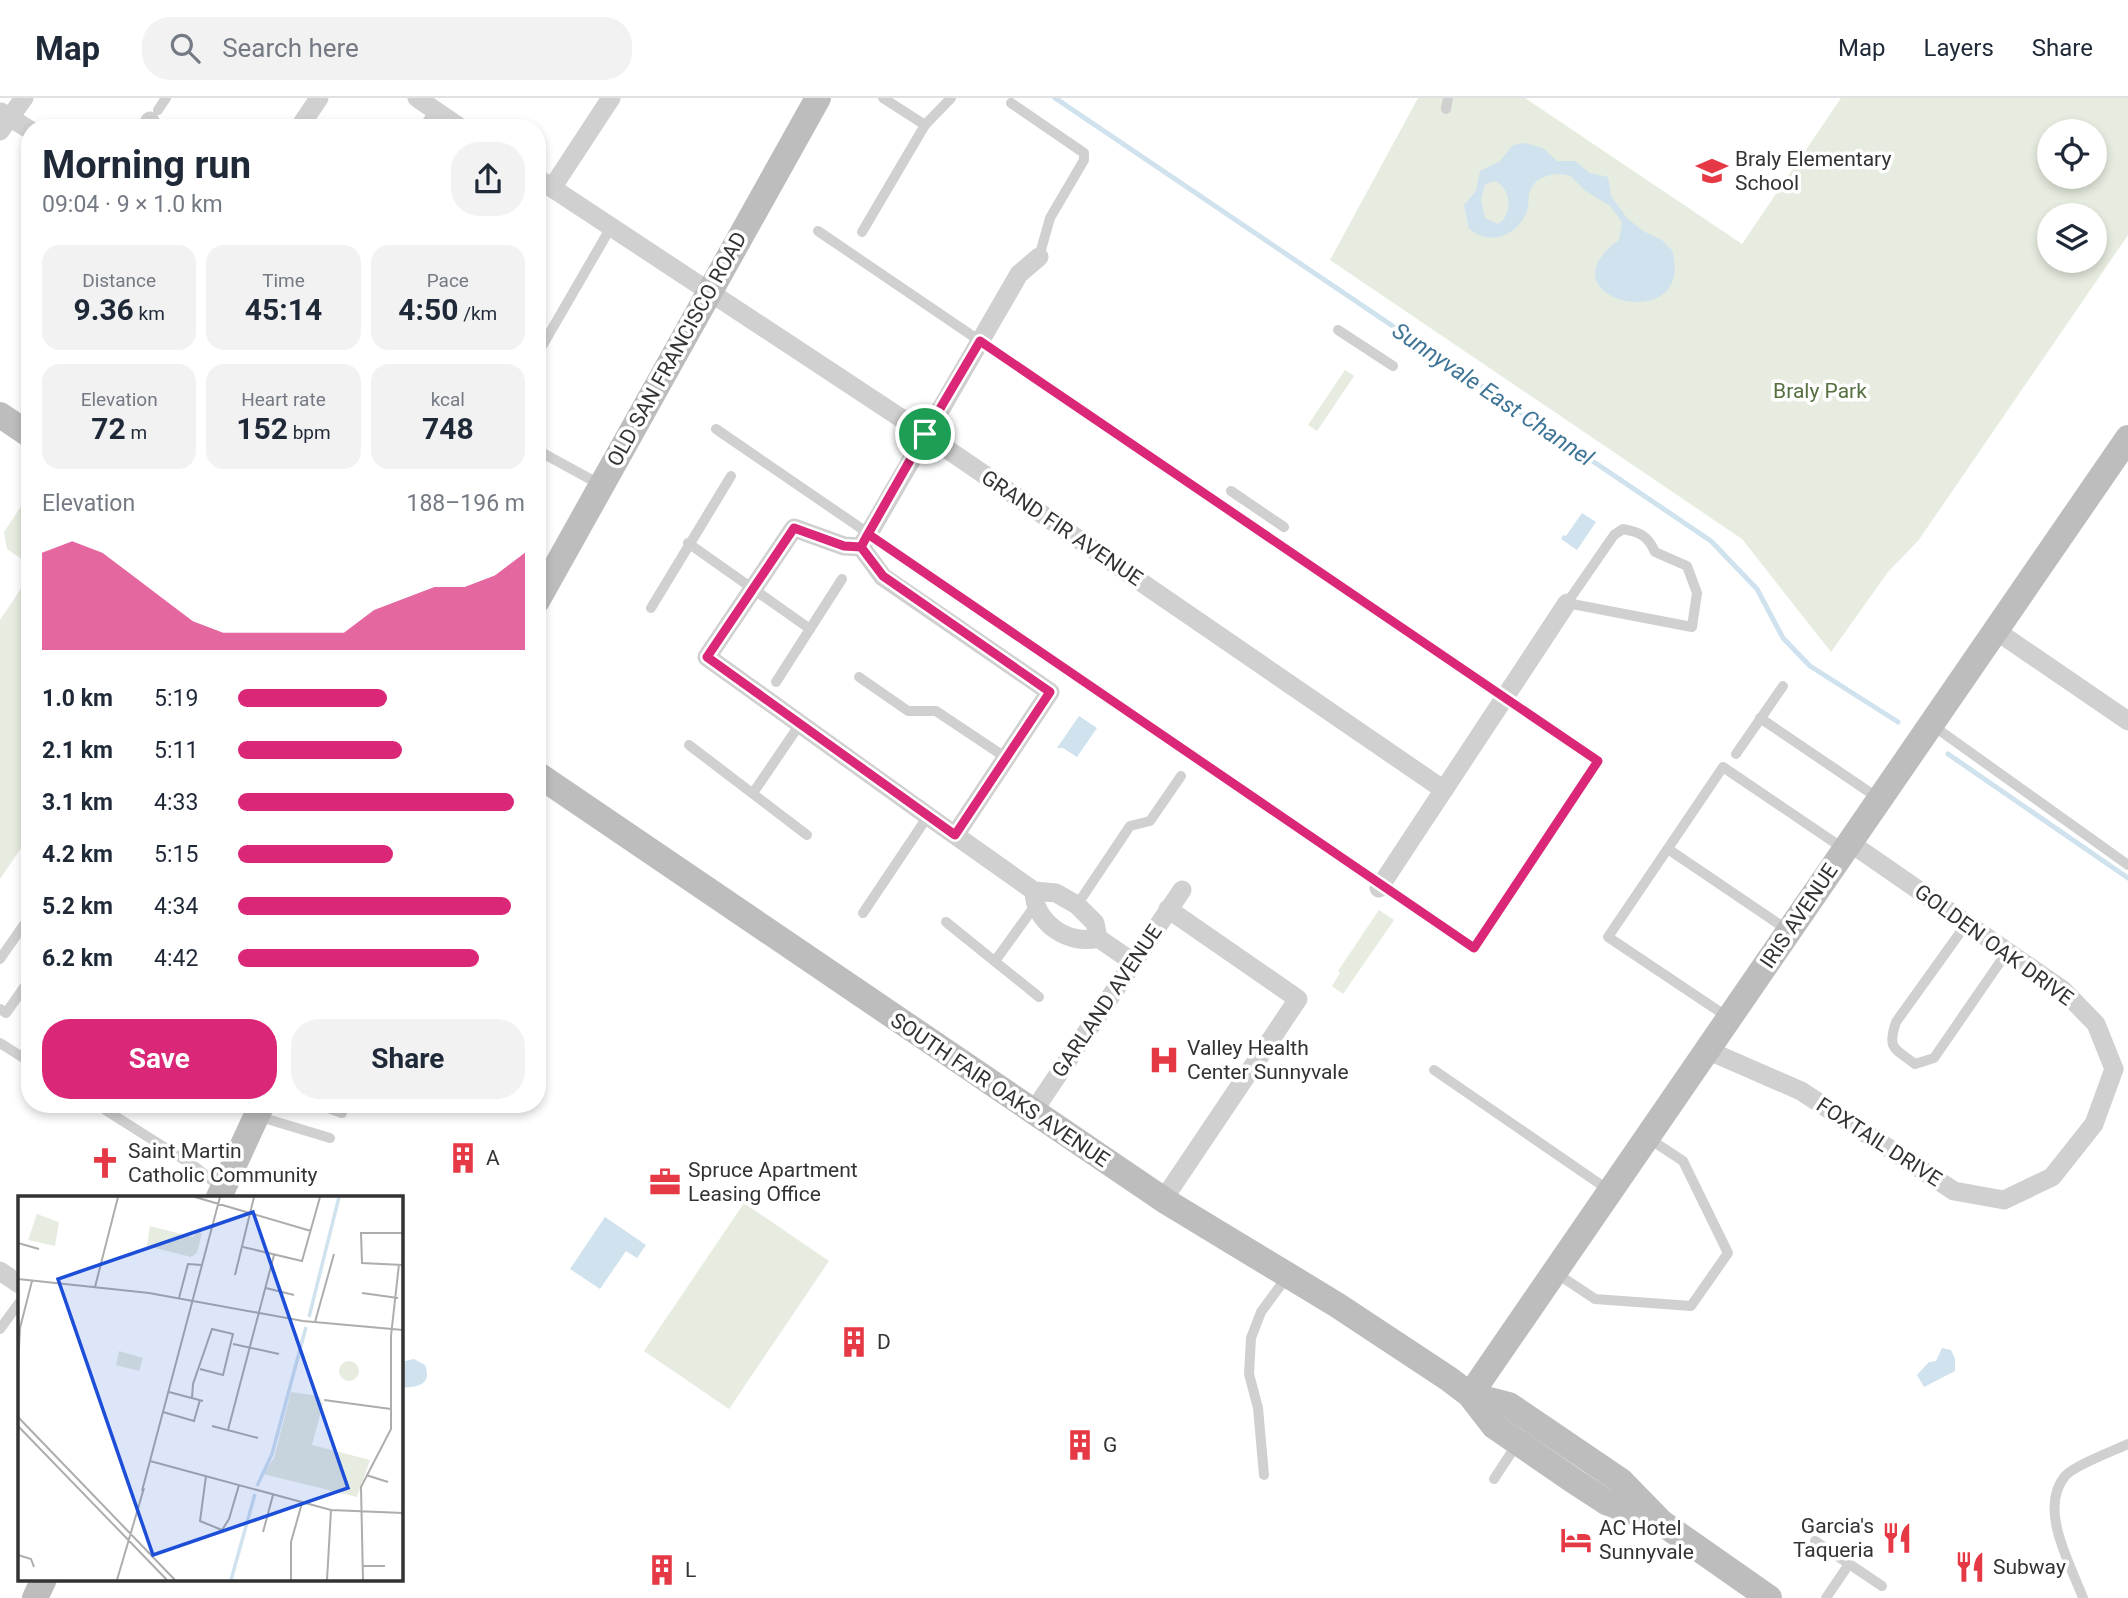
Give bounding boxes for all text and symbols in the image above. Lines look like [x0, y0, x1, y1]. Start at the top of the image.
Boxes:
search box [142, 17, 632, 80]
text: Map [35, 29, 100, 68]
icon: search [166, 29, 204, 67]
text: Search here [222, 33, 359, 63]
text: Map [1838, 34, 1886, 62]
text: Layers [1924, 34, 1994, 62]
text: Share [2032, 34, 2093, 62]
map controls [2037, 119, 2107, 273]
button: locate [2037, 119, 2107, 189]
button: share [451, 142, 525, 216]
text: Morning run [42, 143, 251, 187]
place label: Braly Elementary School [1735, 147, 1891, 195]
school or university icon: Braly Elementary School [1695, 154, 1729, 188]
text: 09:04 · 9 × 1.0 km [42, 191, 223, 218]
button: layers [2037, 203, 2107, 273]
street label: OLD SAN FRANCISCO ROAD [602, 228, 752, 470]
text: Distance [82, 269, 156, 292]
text: Time [262, 269, 305, 292]
text: Pace [427, 269, 469, 292]
text: 9.36 [73, 292, 134, 327]
text: 45:14 [245, 292, 322, 327]
text: 4:50 [398, 292, 458, 327]
text: km [134, 302, 165, 325]
text: /km [458, 302, 497, 325]
water label: Sunnyvale East Channel [1387, 317, 1599, 472]
park label: Braly Park [1773, 379, 1867, 403]
text: Elevation [81, 388, 158, 411]
text: Heart rate [241, 388, 326, 411]
text: kcal [431, 388, 465, 411]
pin [895, 404, 955, 464]
text: 72 [91, 411, 126, 446]
text: 152 [236, 411, 288, 446]
text: 748 [422, 411, 474, 446]
icon: arrive [906, 415, 944, 453]
text: m [126, 421, 147, 444]
text: bpm [288, 421, 331, 444]
street label: GRAND FIR AVENUE [977, 465, 1147, 591]
text: Elevation [42, 490, 135, 517]
text: 188–196 m [406, 490, 525, 517]
text: 1.0 km [42, 685, 113, 712]
text: 5:19 [154, 685, 198, 712]
text: 2.1 km [42, 737, 113, 764]
text: 5:11 [154, 737, 198, 764]
text: 3.1 km [42, 789, 113, 816]
text: 4:33 [154, 789, 198, 816]
text: 4.2 km [42, 841, 113, 868]
text: 5:15 [154, 841, 198, 868]
street label: IRIS AVENUE [1755, 859, 1843, 973]
street label: GOLDEN OAK DRIVE [1910, 879, 2078, 1011]
text: 5.2 km [42, 893, 113, 920]
text: 4:34 [154, 893, 198, 920]
street label: GARLAND AVENUE [1047, 920, 1167, 1082]
text: 6.2 km [42, 945, 113, 972]
text: 4:42 [154, 945, 198, 972]
street label: SOUTH FAIR OAKS AVENUE [886, 1008, 1114, 1172]
button: Save [42, 1019, 277, 1099]
button: Share [291, 1019, 525, 1099]
place label: Valley Health Center Sunnyvale [1187, 1036, 1349, 1084]
hospital icon: Valley Health Center Sunnyvale [1147, 1043, 1181, 1077]
street label: FOXTAIL DRIVE [1812, 1093, 1946, 1191]
place label: Saint Martin Catholic Community [128, 1139, 318, 1187]
building icon: A [446, 1141, 480, 1175]
church icon: Saint Martin Catholic Community [88, 1146, 122, 1180]
place label: A [486, 1146, 500, 1170]
place label: Spruce Apartment Leasing Office [688, 1158, 858, 1206]
office icon: Spruce Apartment Leasing Office [648, 1165, 682, 1199]
inset map [18, 1196, 402, 1580]
building icon: D [837, 1325, 871, 1359]
place label: D [877, 1330, 891, 1354]
building icon: G [1063, 1428, 1097, 1462]
place label: G [1103, 1433, 1117, 1457]
place label: Garcia's Taqueria [1793, 1514, 1874, 1562]
place label: AC Hotel Sunnyvale [1599, 1516, 1694, 1564]
restaurant icon: Garcia's Taqueria [1880, 1521, 1914, 1555]
hotel icon: AC Hotel Sunnyvale [1559, 1523, 1593, 1557]
restaurant icon: Subway [1953, 1550, 1987, 1584]
building icon: L [645, 1553, 679, 1587]
place label: Subway [1993, 1555, 2066, 1579]
place label: L [685, 1558, 696, 1582]

